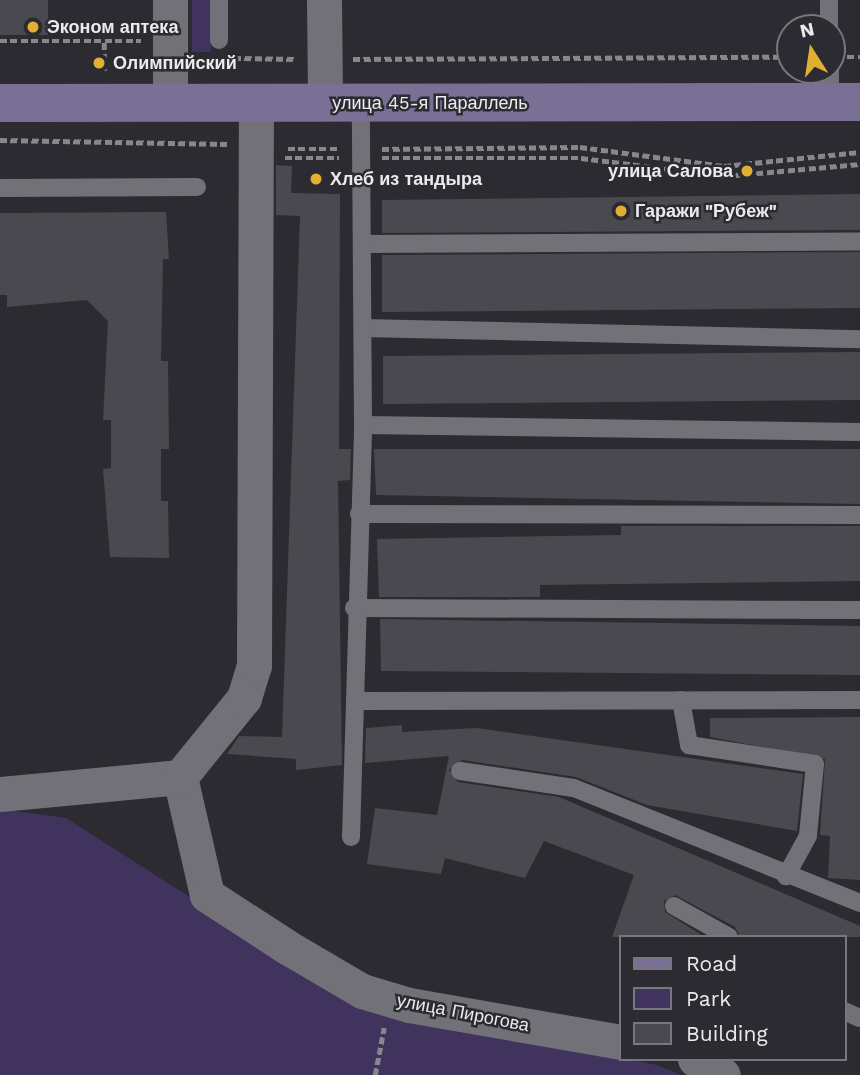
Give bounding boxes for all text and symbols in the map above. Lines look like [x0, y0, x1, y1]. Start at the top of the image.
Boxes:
north arrow [776, 14, 846, 84]
place label: Эконом аптека [47, 16, 178, 38]
text: N [798, 17, 816, 43]
marker: Эконом аптека [25, 19, 41, 35]
place label: Олимпийский [113, 52, 237, 74]
marker: Олимпийский [91, 55, 107, 71]
street label: улица 45-я Параллель [332, 92, 528, 114]
place label: улица Салова [608, 160, 733, 182]
marker: улица Салова [739, 163, 755, 179]
place label: Хлеб из тандыра [330, 168, 482, 190]
marker: Хлеб из тандыра [308, 171, 324, 187]
place label: Гаражи "Рубеж" [635, 200, 777, 222]
marker: Гаражи "Рубеж" [613, 203, 629, 219]
legend [618, 935, 846, 1061]
text: Road [686, 951, 737, 976]
text: Park [686, 986, 731, 1011]
street label: улица Пирогова [395, 990, 531, 1036]
text: Building [686, 1021, 768, 1046]

